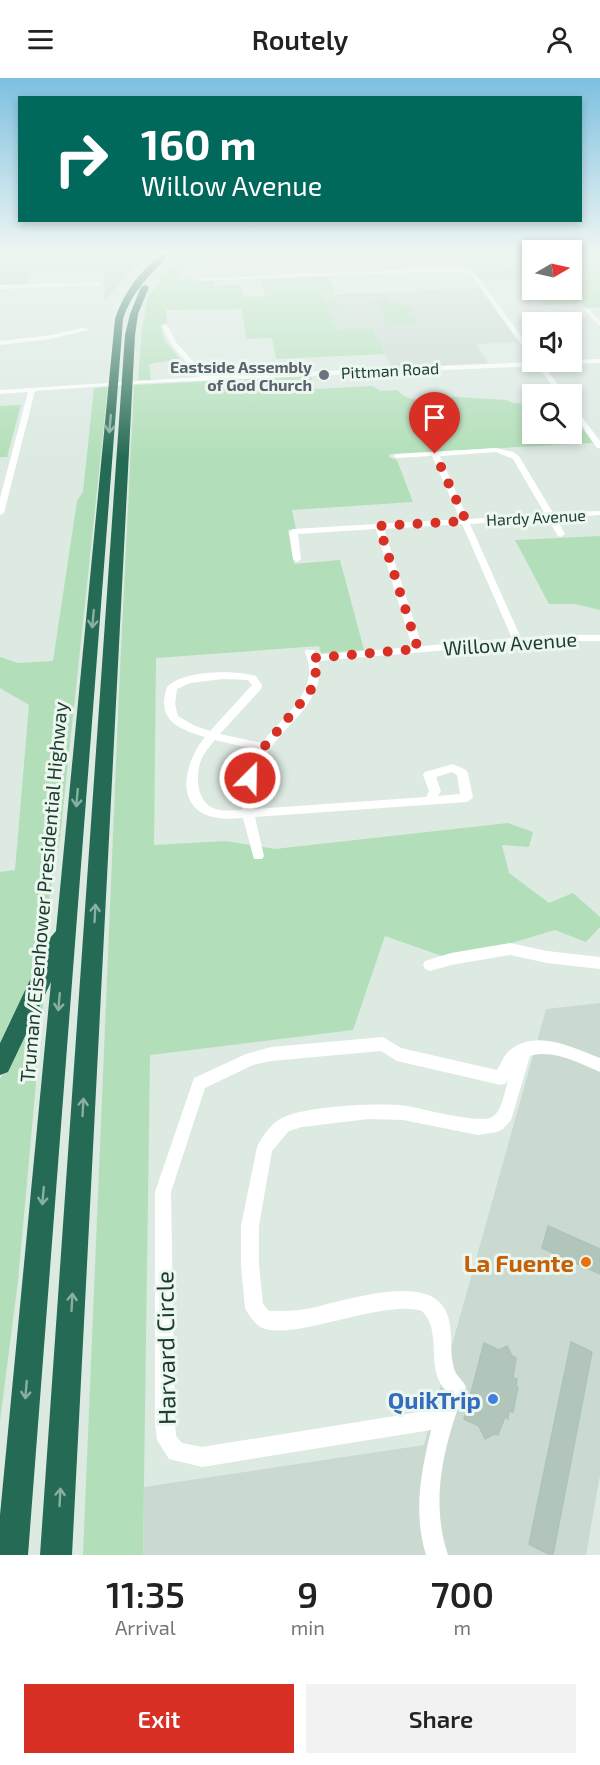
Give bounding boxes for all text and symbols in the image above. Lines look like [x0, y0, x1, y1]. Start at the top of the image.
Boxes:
icon: menu [24, 23, 57, 56]
text: Routely [252, 23, 348, 55]
icon: person [543, 23, 576, 56]
text: 160 m [141, 118, 257, 168]
icon: right [42, 120, 120, 198]
text: Willow Avenue [141, 169, 322, 201]
north arrow [522, 240, 582, 300]
map controls [522, 240, 582, 444]
button: sound [522, 312, 582, 372]
place label: Eastside Assembly of God Church [170, 357, 312, 394]
street label: Pittman Road [341, 358, 439, 382]
marker: Eastside Assembly of God Church [317, 368, 331, 382]
button: search [522, 384, 582, 444]
pin [409, 392, 460, 454]
icon: arrive [418, 401, 451, 434]
one-way arrow [104, 414, 115, 434]
street label: Hardy Avenue [486, 505, 586, 529]
one-way arrow [87, 608, 98, 628]
street label: Willow Avenue [442, 626, 578, 660]
street label: Truman/Eisenhower Presidential Highway [14, 700, 72, 1083]
position arrow [218, 746, 282, 810]
one-way arrow [71, 787, 82, 807]
one-way arrow [90, 903, 101, 923]
one-way arrow [53, 991, 64, 1011]
one-way arrow [78, 1098, 89, 1118]
one-way arrow [37, 1186, 48, 1206]
place label: La Fuente [464, 1248, 574, 1277]
marker: La Fuente [579, 1255, 593, 1269]
street label: Harvard Circle [149, 1271, 181, 1425]
one-way arrow [66, 1292, 77, 1312]
one-way arrow [20, 1380, 31, 1400]
place label: QuikTrip [388, 1385, 481, 1415]
marker: QuikTrip [486, 1392, 500, 1406]
one-way arrow [55, 1487, 66, 1507]
text: 11:35 [106, 1572, 185, 1615]
text: 9 [297, 1572, 318, 1615]
text: 700 [431, 1572, 494, 1615]
text: Arrival [115, 1615, 176, 1639]
text: min [291, 1615, 325, 1639]
text: m [454, 1615, 471, 1639]
button: Exit [24, 1684, 294, 1753]
button: Share [306, 1684, 576, 1753]

